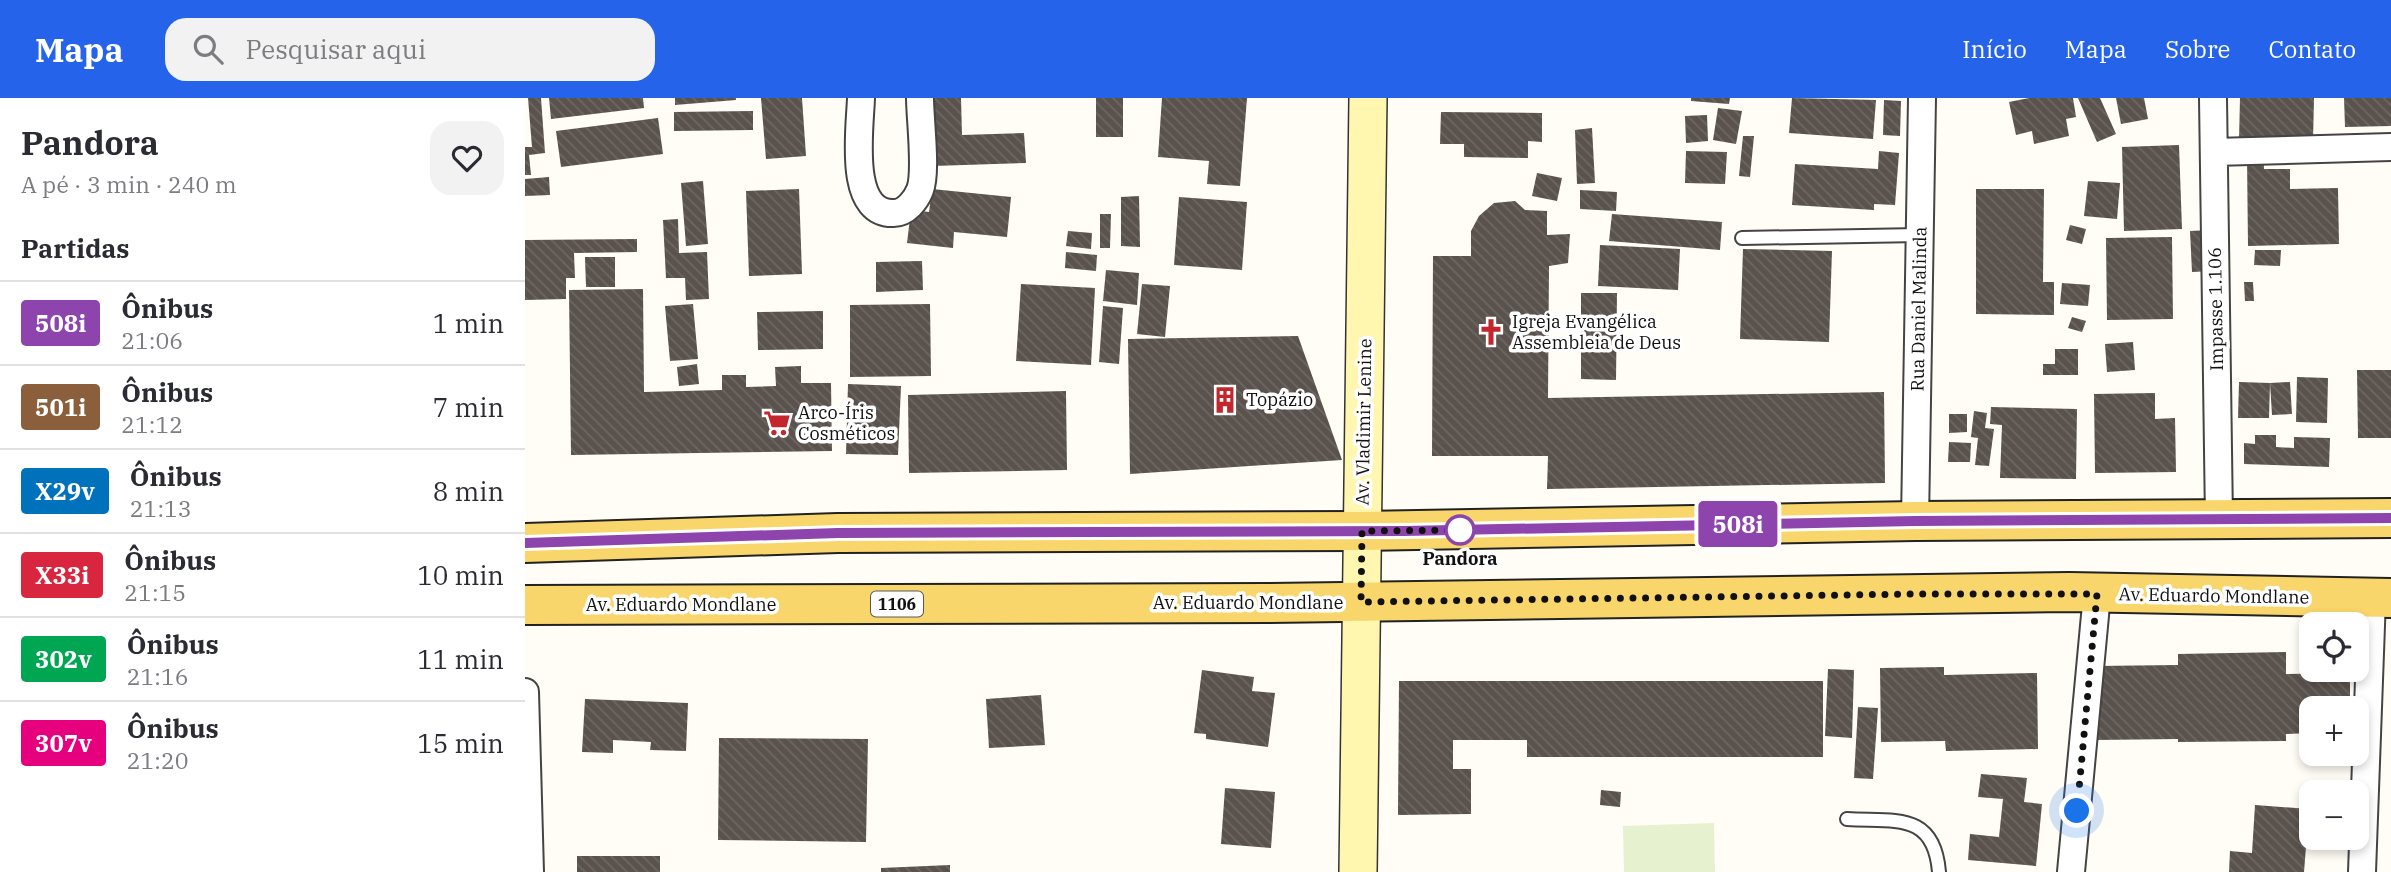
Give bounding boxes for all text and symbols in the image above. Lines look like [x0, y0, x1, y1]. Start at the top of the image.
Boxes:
search box [165, 18, 655, 81]
text: Mapa [35, 28, 123, 71]
icon: search [189, 30, 227, 68]
text: Pesquisar aqui [245, 32, 426, 66]
text: Início [1962, 33, 2027, 65]
text: Mapa [2065, 33, 2127, 65]
text: Sobre [2165, 33, 2230, 65]
text: Contato [2268, 33, 2356, 65]
text: Pandora [21, 121, 159, 164]
button: heart [430, 121, 504, 195]
text: A pé · 3 min · 240 m [21, 169, 237, 199]
street label: Rua Daniel Malinda [1906, 226, 1931, 392]
text: Partidas [21, 231, 130, 265]
street label: Impasse 1.106 [2203, 247, 2228, 371]
text: Ônibus [121, 291, 213, 325]
text: 1 min [433, 306, 504, 340]
text: 508i [35, 307, 86, 339]
place label: Igreja Evangélica Assembleia de Deus [1512, 310, 1681, 354]
church icon: Igreja Evangélica Assembleia de Deus [1476, 317, 1506, 347]
text: 21:06 [121, 325, 183, 355]
street label: Av. Vladimir Lenine [1351, 338, 1376, 506]
text: Ônibus [121, 375, 213, 409]
building icon: Topázio [1210, 385, 1240, 415]
place label: Topázio [1246, 388, 1313, 411]
text: 7 min [433, 390, 504, 424]
text: 501i [35, 391, 86, 423]
place label: Arco-Íris Cosméticos [798, 401, 895, 445]
supermarket icon: Arco-Íris Cosméticos [762, 408, 792, 438]
text: 21:12 [121, 409, 183, 439]
text: Ônibus [130, 459, 222, 493]
text: 8 min [433, 474, 504, 508]
text: X29v [35, 475, 95, 507]
text: 21:13 [130, 493, 192, 523]
line badge: 508i [1689, 501, 1787, 547]
text: 508i [1712, 508, 1764, 540]
marker: Pandora [1445, 515, 1475, 545]
text: Ônibus [124, 543, 216, 577]
place label: Pandora [1422, 547, 1498, 570]
text: 10 min [417, 558, 504, 592]
text: X33i [35, 559, 89, 591]
text: 21:15 [124, 577, 186, 607]
street label: Av. Eduardo Mondlane [2119, 582, 2310, 609]
street label: Av. Eduardo Mondlane [1153, 591, 1343, 614]
road number: 1106 [871, 592, 923, 617]
street label: Av. Eduardo Mondlane [586, 593, 776, 616]
map controls [2299, 612, 2369, 850]
button: locate [2299, 612, 2369, 682]
text: Ônibus [127, 627, 219, 661]
text: 11 min [417, 642, 504, 676]
text: 302v [35, 643, 92, 675]
text: 21:16 [127, 661, 189, 691]
button: + [2299, 696, 2369, 766]
text: Ônibus [127, 711, 219, 745]
text: 15 min [417, 726, 504, 760]
text: 307v [35, 727, 92, 759]
text: 21:20 [127, 745, 189, 775]
button: − [2299, 780, 2369, 850]
your location [2059, 793, 2094, 828]

